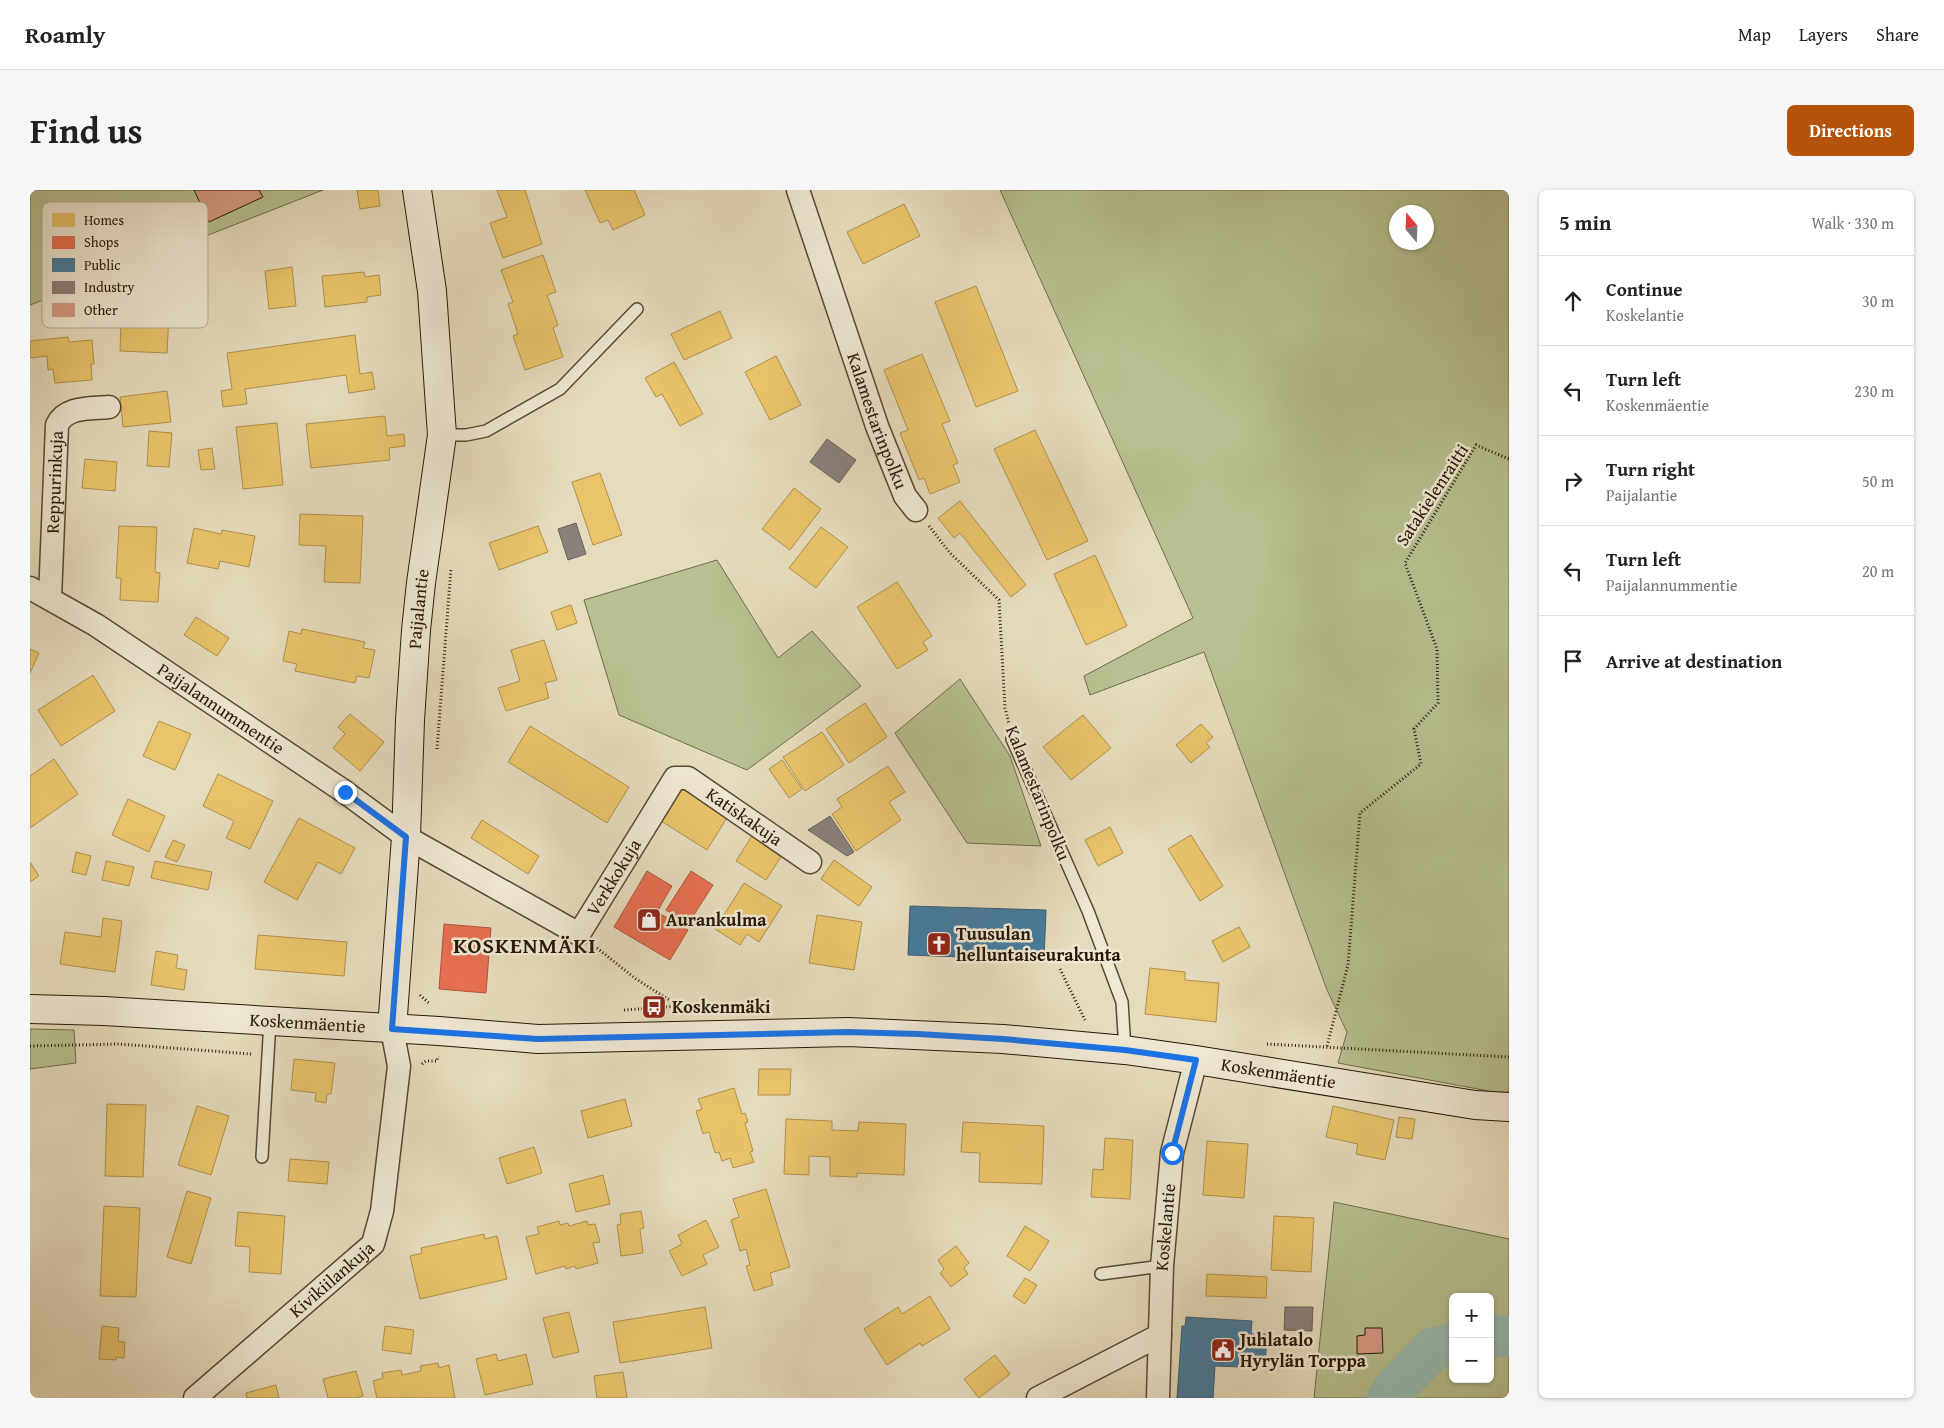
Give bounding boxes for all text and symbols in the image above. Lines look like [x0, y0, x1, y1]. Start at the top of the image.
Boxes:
text: Roamly [25, 17, 105, 52]
text: Map [1738, 21, 1771, 48]
text: Layers [1799, 21, 1848, 48]
text: Share [1876, 21, 1919, 48]
text: Find us [30, 105, 143, 156]
button: Directions [1787, 105, 1914, 156]
legend [42, 202, 208, 328]
north arrow [1389, 205, 1434, 250]
text: 5 min [1559, 207, 1611, 238]
text: Homes [84, 210, 124, 230]
text: Walk · 330 m [1811, 211, 1894, 235]
text: Shops [84, 232, 119, 252]
text: Public [84, 255, 120, 275]
text: Continue [1606, 275, 1683, 303]
text: Industry [84, 277, 134, 297]
icon: ahead [1559, 287, 1587, 315]
text: 30 m [1862, 289, 1894, 313]
text: Other [84, 300, 118, 320]
text: Koskelantie [1606, 303, 1684, 327]
street label: Kalamestarinpolku [840, 349, 915, 493]
text: Turn left [1606, 365, 1681, 393]
icon: left [1559, 377, 1587, 405]
text: 230 m [1854, 379, 1894, 403]
text: Koskenmäentie [1606, 393, 1709, 417]
street label: Reppurinkuja [39, 430, 70, 534]
street label: Satakielenraitti [1388, 438, 1475, 551]
text: Turn right [1606, 455, 1695, 483]
icon: right [1559, 467, 1587, 495]
text: 50 m [1862, 469, 1894, 493]
text: Paijalantie [1606, 483, 1677, 507]
text: Turn left [1606, 545, 1681, 573]
icon: left [1559, 557, 1587, 585]
text: 20 m [1862, 559, 1894, 583]
street label: Paijalantie [401, 567, 436, 650]
text: Paijalannummentie [1606, 573, 1737, 597]
icon: arrive [1559, 647, 1587, 675]
text: Arrive at destination [1606, 647, 1782, 675]
street label: Paijalannummentie [152, 656, 290, 761]
street label: Kalamestarinpolku [999, 721, 1078, 865]
street label: Katiskakuja [701, 780, 789, 853]
route end [334, 781, 357, 804]
street label: Verkkokuja [579, 833, 648, 921]
place label: Aurankulma [666, 906, 767, 933]
shop icon: Aurankulma [636, 907, 662, 933]
place label: Tuusulan helluntaiseurakunta [956, 920, 1121, 968]
district label: KOSKENMÄKI [453, 929, 597, 961]
church icon: Tuusulan helluntaiseurakunta [926, 931, 952, 957]
place label: Koskenmäki [672, 993, 771, 1020]
bus stop icon: Koskenmäki [641, 994, 667, 1020]
street label: Koskenmäentie [249, 1006, 366, 1040]
street label: Koskenmäentie [1219, 1050, 1338, 1095]
route start [1161, 1142, 1184, 1165]
street label: Koskelantie [1148, 1182, 1182, 1272]
street label: Kivikiilankuja [283, 1234, 380, 1324]
map controls [1449, 1293, 1494, 1383]
button: + [1449, 1293, 1494, 1338]
place label: Juhlatalo Hyrylän Torppa [1237, 1326, 1367, 1374]
public building icon: Juhlatalo Hyrylän Torppa [1210, 1337, 1236, 1363]
button: − [1449, 1338, 1494, 1383]

